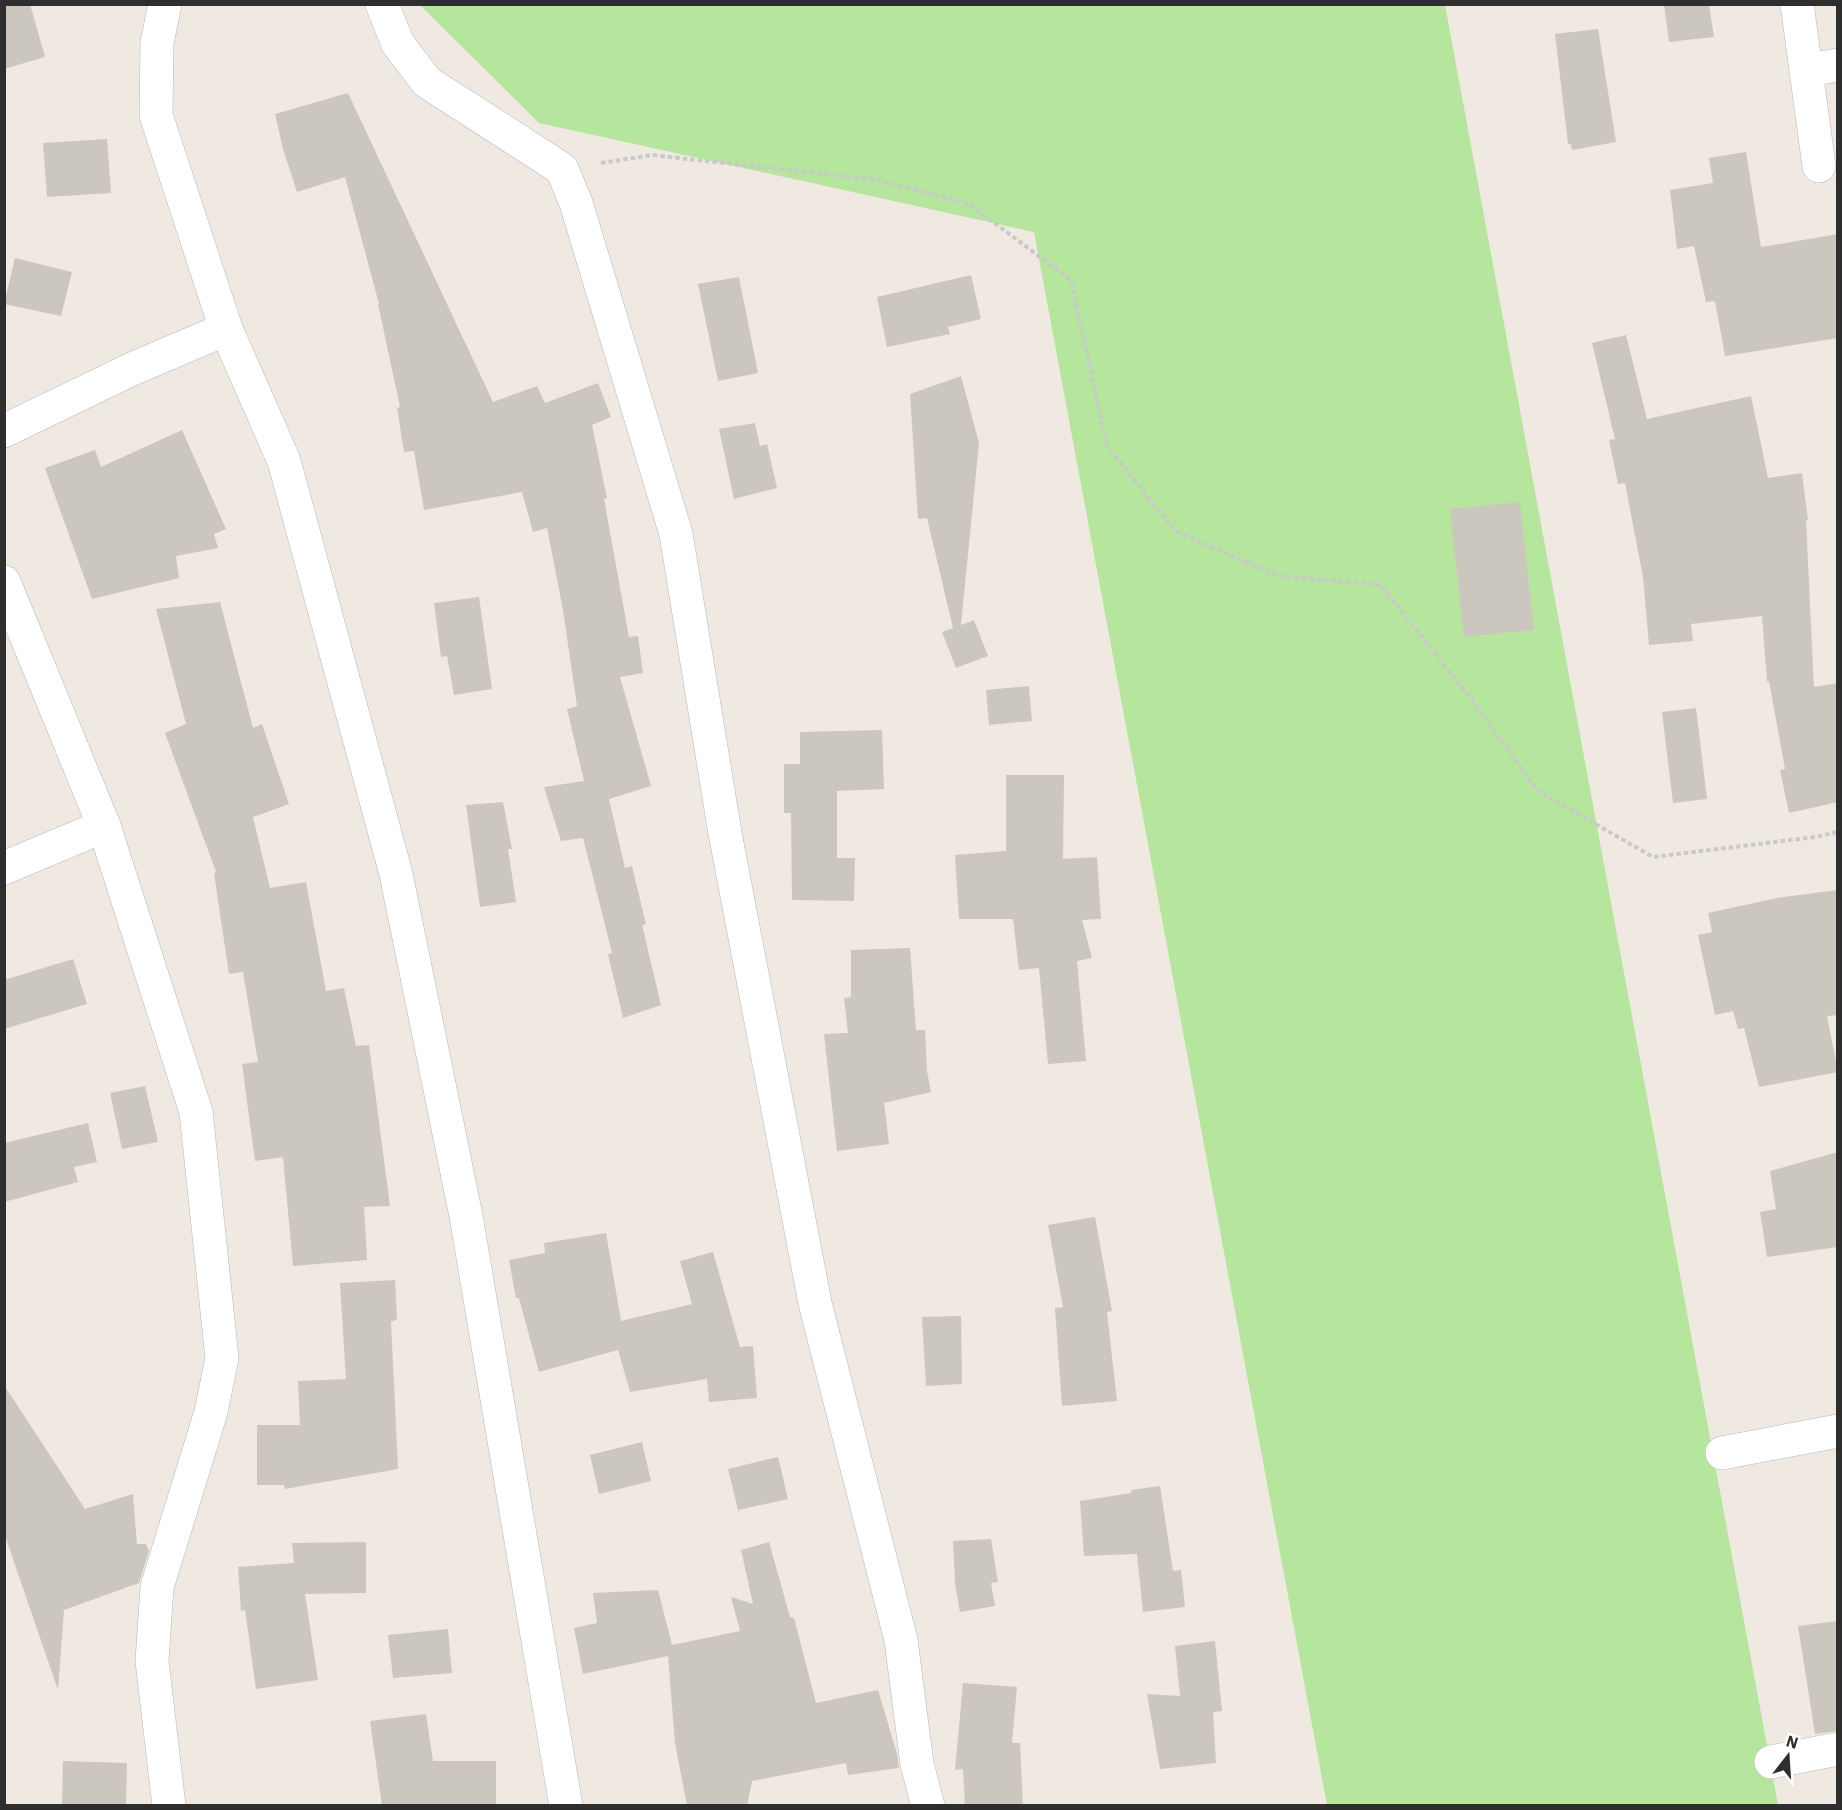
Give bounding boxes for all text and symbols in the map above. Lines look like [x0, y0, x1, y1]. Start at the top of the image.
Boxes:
north arrow [1758, 1726, 1818, 1786]
text: N [1784, 1730, 1801, 1753]

